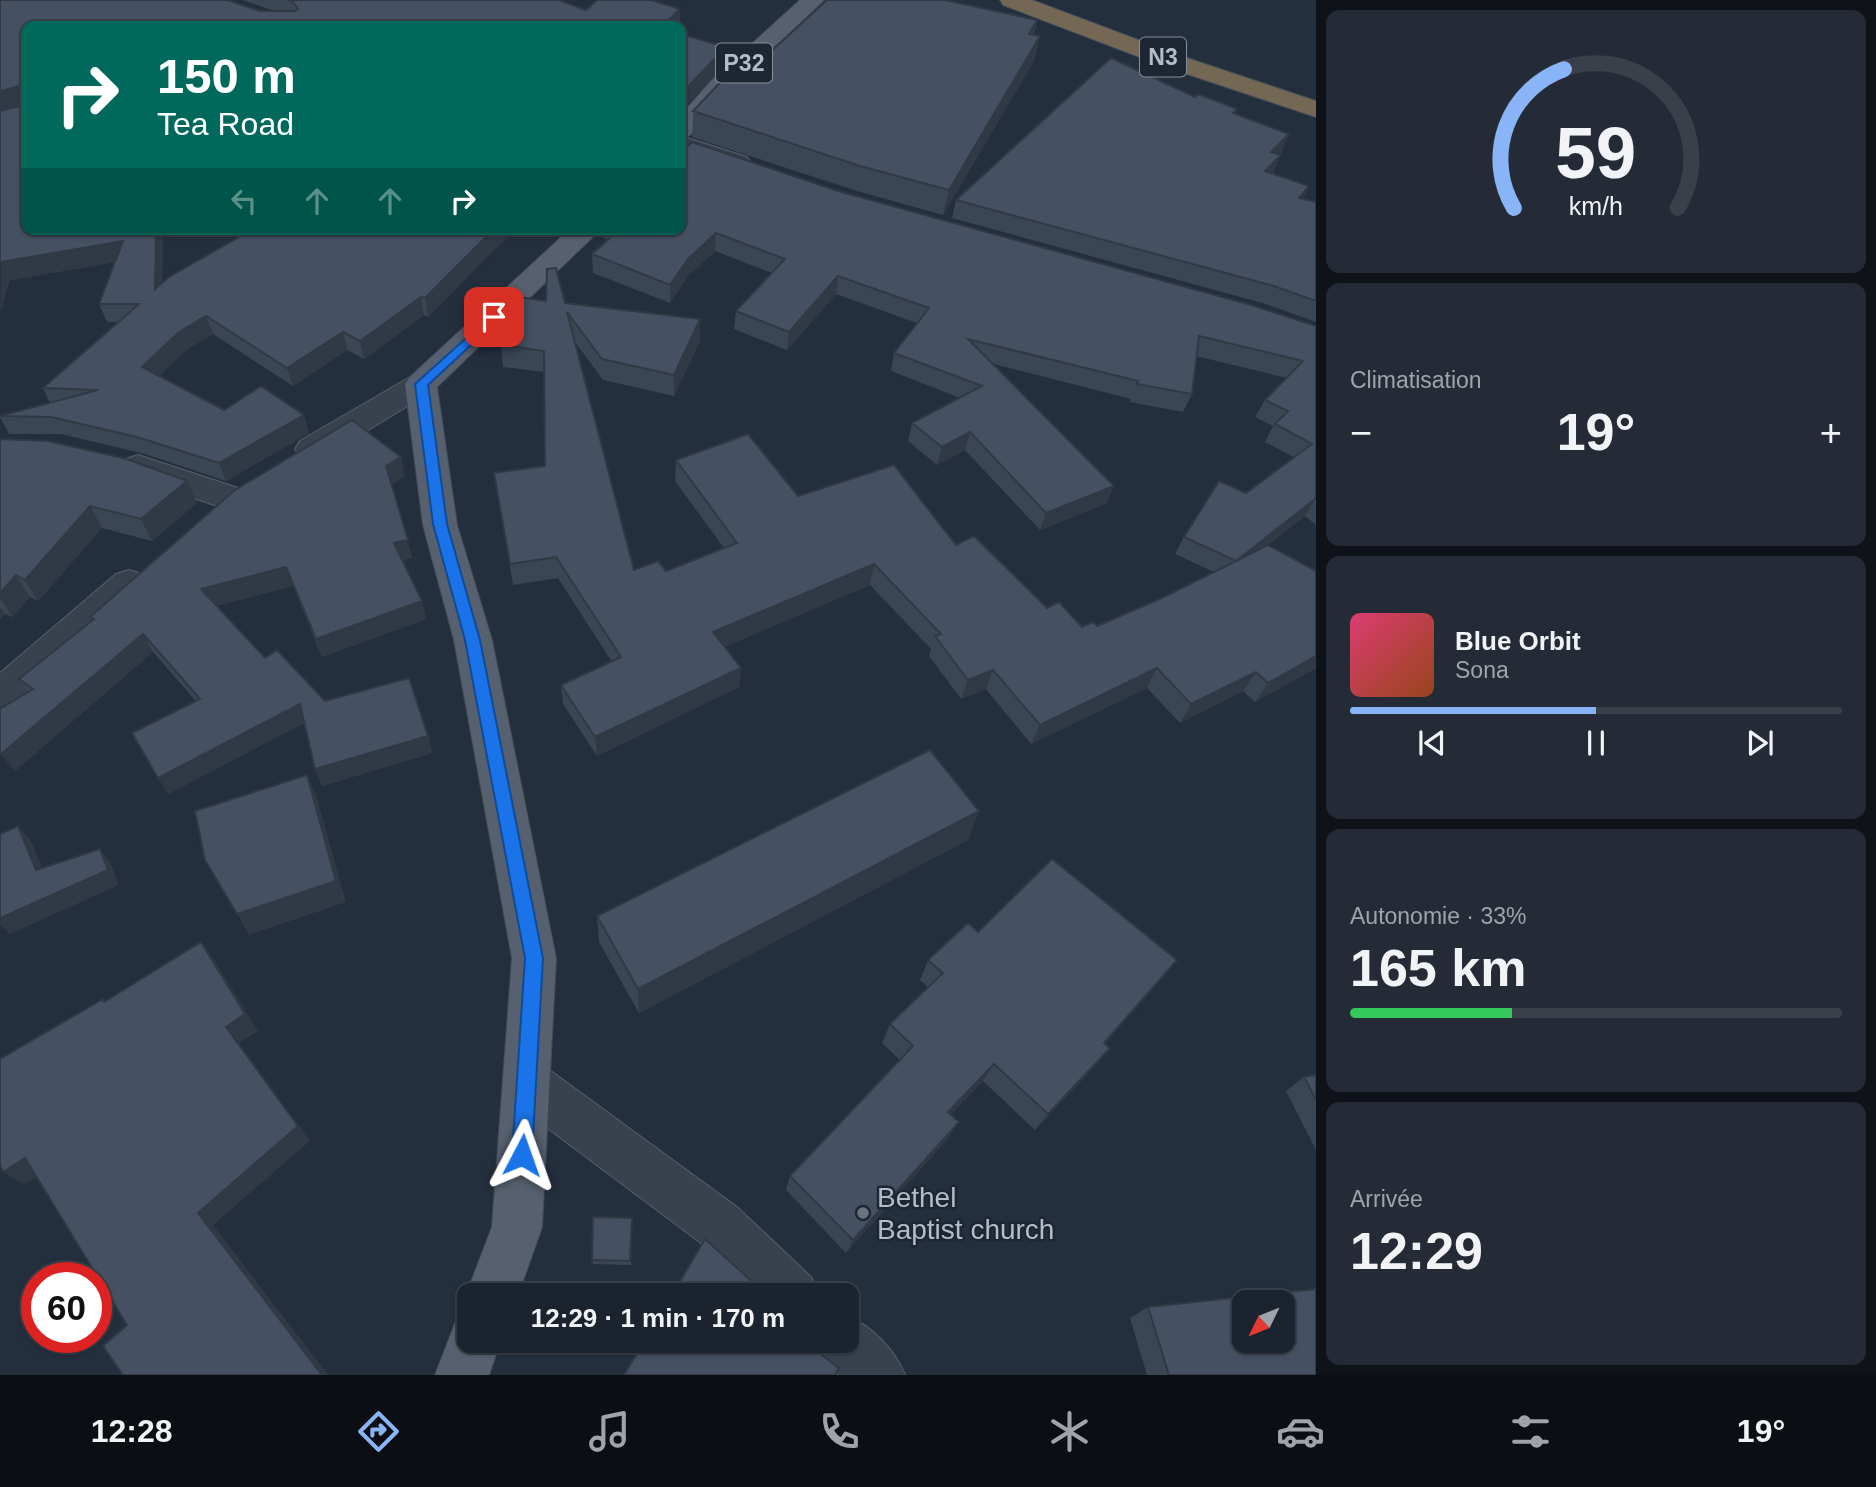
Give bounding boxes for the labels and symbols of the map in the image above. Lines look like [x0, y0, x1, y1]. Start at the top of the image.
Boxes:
road number: N3 [1140, 38, 1186, 76]
road number: P32 [716, 44, 772, 82]
pin [464, 287, 524, 347]
position arrow [485, 1118, 559, 1192]
place label: Bethel Baptist church [877, 1182, 1054, 1245]
marker: Bethel Baptist church [855, 1205, 871, 1221]
speed limit sign: 60 [21, 1262, 112, 1353]
north arrow [1232, 1290, 1295, 1353]

